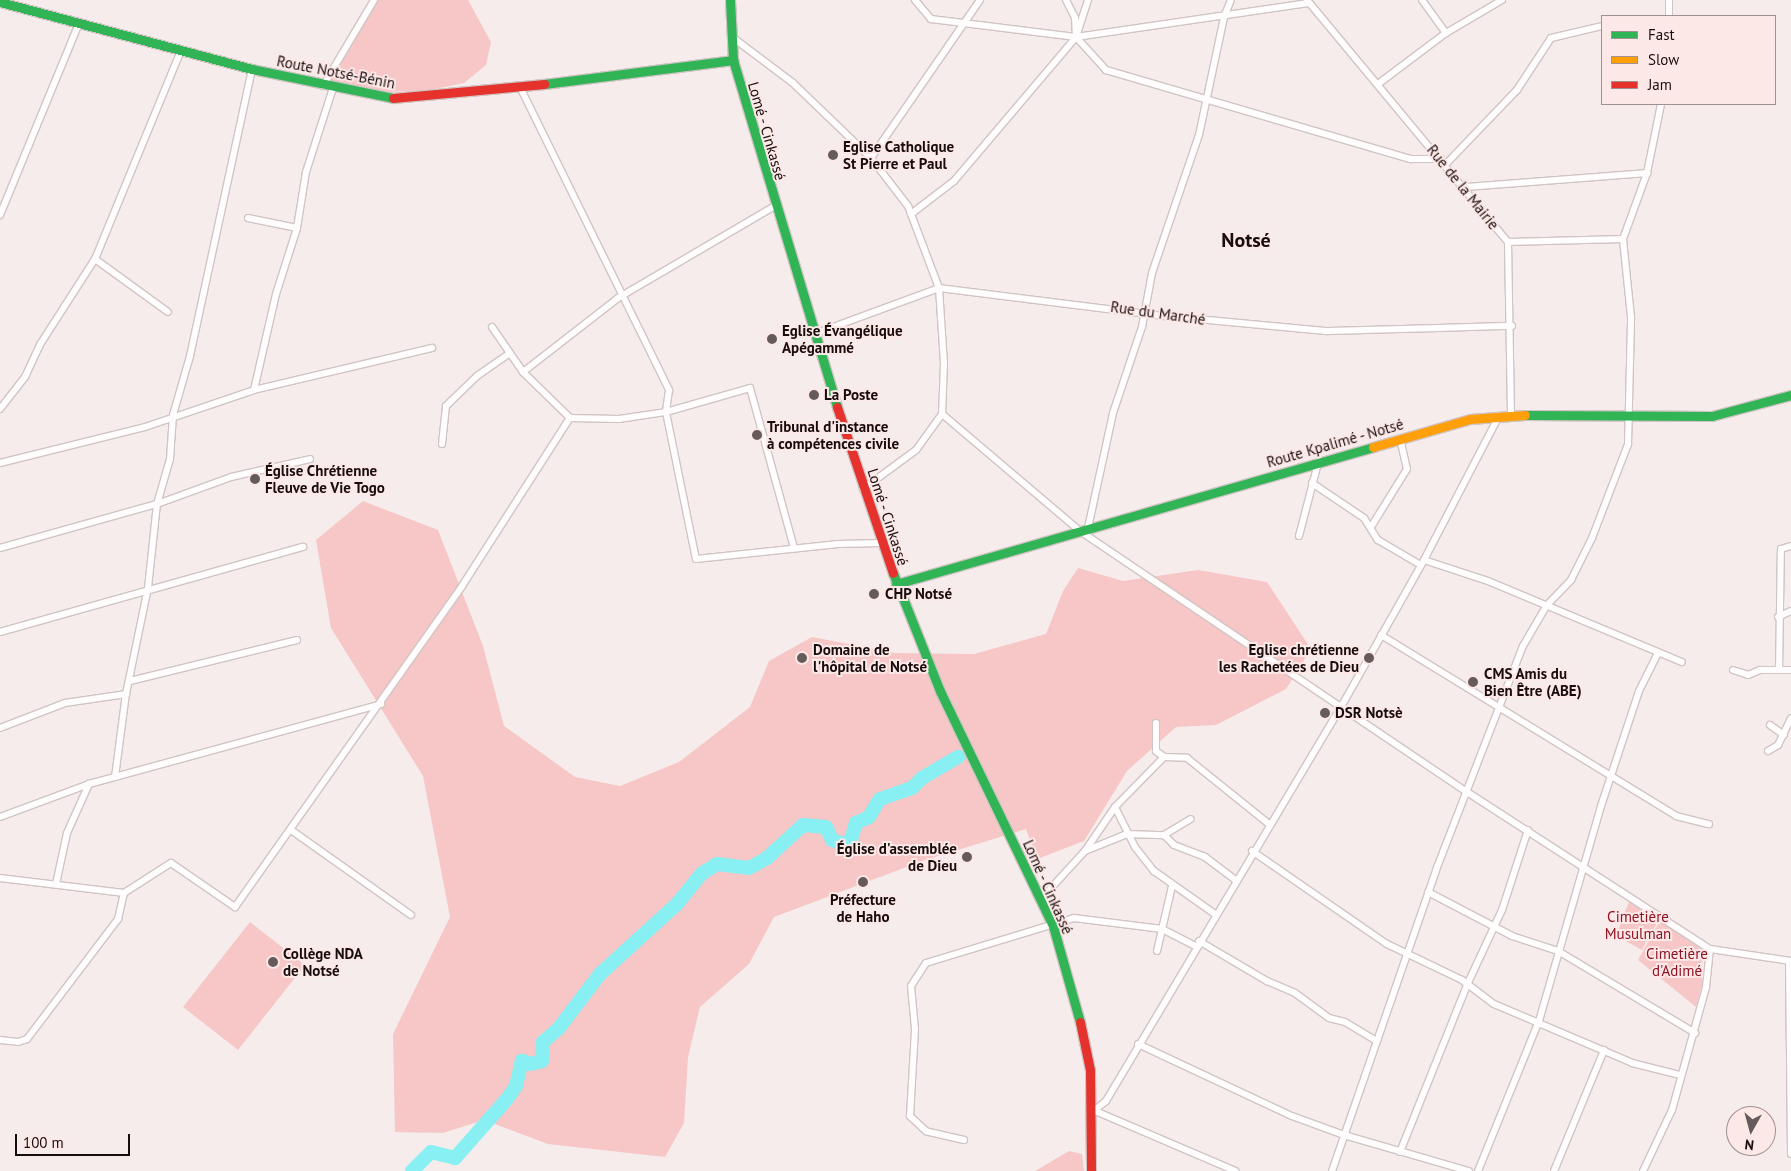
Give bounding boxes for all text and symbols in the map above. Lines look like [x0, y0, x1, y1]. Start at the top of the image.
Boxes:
legend [1601, 15, 1776, 105]
text: Fast [1648, 25, 1675, 44]
text: Slow [1648, 50, 1679, 69]
street label: Route Notsé-Bénin [275, 52, 397, 92]
text: Jam [1648, 75, 1672, 94]
street label: Lomé - Cinkassé [744, 79, 790, 183]
place label: Eglise Catholique St Pierre et Paul [843, 137, 954, 172]
street label: Rue de la Mairie [1423, 141, 1503, 233]
marker: Eglise Catholique St Pierre et Paul [827, 149, 839, 161]
district label: Notsé [1221, 228, 1271, 252]
street label: Rue du Marché [1109, 297, 1207, 329]
place label: Eglise Évangélique Apégammé [782, 321, 902, 356]
marker: Eglise Évangélique Apégammé [766, 333, 778, 345]
place label: La Poste [824, 386, 878, 404]
marker: La Poste [808, 389, 820, 401]
street label: Route Kpalimé - Notsé [1263, 415, 1407, 471]
place label: Tribunal d'instance à compétences civile [767, 417, 899, 452]
marker: Tribunal d'instance à compétences civile [751, 429, 763, 441]
place label: Église Chrétienne Fleuve de Vie Togo [265, 461, 386, 496]
street label: Lomé - Cinkassé [863, 465, 913, 569]
marker: Église Chrétienne Fleuve de Vie Togo [249, 473, 261, 485]
place label: CHP Notsé [885, 585, 953, 603]
marker: CHP Notsé [867, 587, 881, 601]
place label: Domaine de l'hôpital de Notsé [813, 640, 927, 675]
place label: Eglise chrétienne les Rachetées de Dieu [1219, 640, 1359, 675]
marker: Domaine de l'hôpital de Notsé [795, 651, 809, 665]
marker: Eglise chrétienne les Rachetées de Dieu [1363, 652, 1375, 664]
place label: CMS Amis du Bien Être (ABE) [1484, 664, 1582, 699]
marker: CMS Amis du Bien Être (ABE) [1466, 675, 1480, 689]
place label: DSR Notsè [1335, 704, 1403, 722]
marker: DSR Notsè [1319, 707, 1331, 719]
street label: Lomé - Cinkassé [1019, 836, 1077, 938]
place label: Église d'assemblée de Dieu [837, 839, 957, 874]
marker: Église d'assemblée de Dieu [961, 851, 973, 863]
marker: Préfecture de Haho [857, 876, 869, 888]
place label: Préfecture de Haho [830, 890, 896, 925]
park label: Cimetière Musulman [1605, 907, 1671, 942]
place label: Collège NDA de Notsé [283, 944, 363, 979]
park label: Cimetière d'Adimé [1646, 944, 1708, 979]
marker: Collège NDA de Notsé [267, 956, 279, 968]
north arrow [1726, 1106, 1776, 1156]
scale bar [18, 1124, 132, 1156]
text: 100 m [23, 1133, 64, 1152]
text: N [1744, 1135, 1755, 1154]

